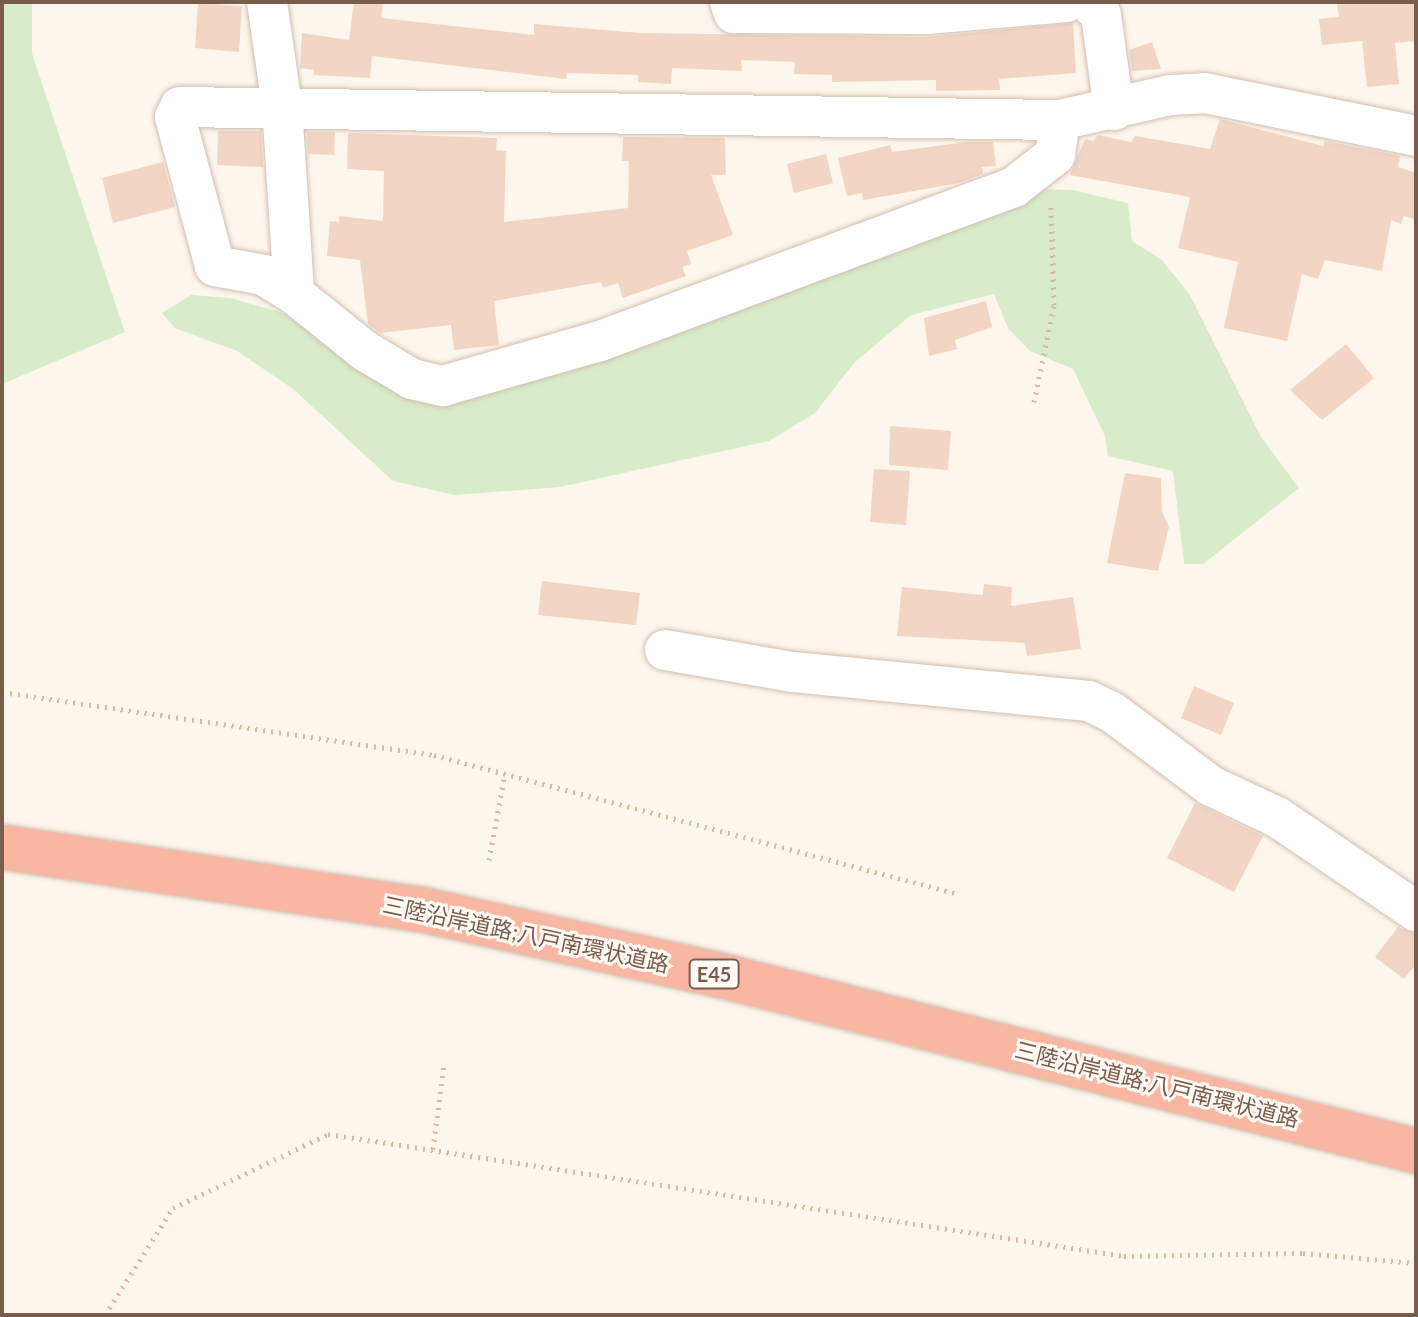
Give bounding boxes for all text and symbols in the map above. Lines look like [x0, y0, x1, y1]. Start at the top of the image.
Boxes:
street label: 三陸沿岸道路;八戸南環状道路 [381, 891, 671, 977]
road number: E45 [688, 958, 740, 990]
street label: 三陸沿岸道路;八戸南環状道路 [1012, 1036, 1302, 1132]

